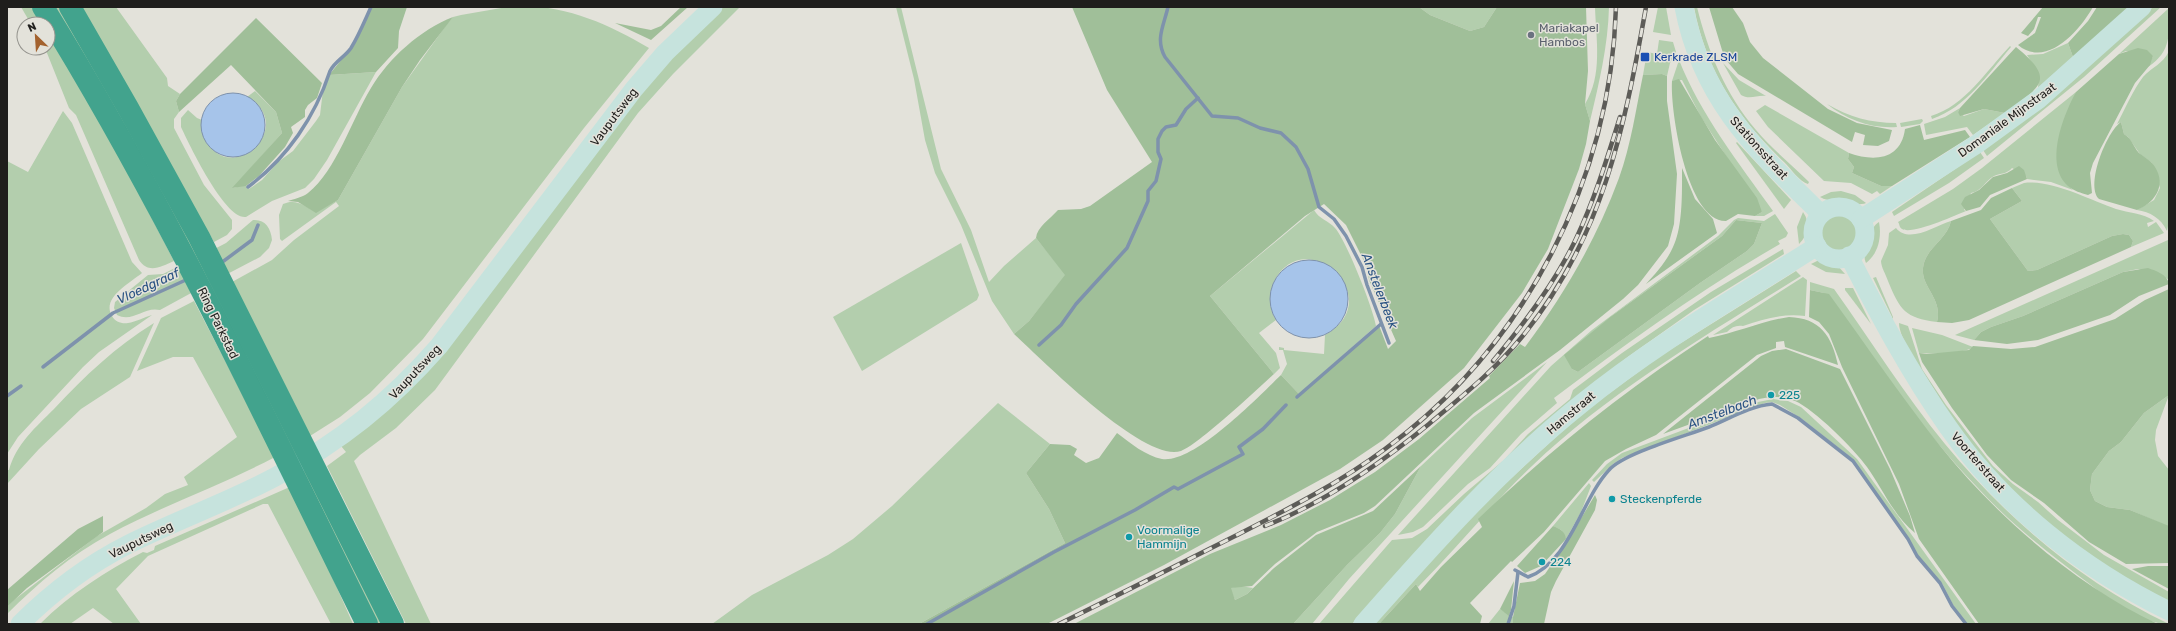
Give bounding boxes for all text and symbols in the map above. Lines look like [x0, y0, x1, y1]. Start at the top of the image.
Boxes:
north arrow [16, 16, 56, 56]
text: N [26, 20, 38, 35]
place label: Mariakapel Hambos [1539, 21, 1599, 49]
marker: Mariakapel Hambos [1526, 30, 1536, 40]
place label: Kerkrade ZLSM [1654, 50, 1737, 64]
marker: Kerkrade ZLSM [1639, 51, 1651, 63]
street label: Domaniale Mijnstraat [1955, 80, 2059, 160]
street label: Vauputsweg [588, 85, 640, 149]
street label: Stationsstraat [1727, 114, 1791, 183]
water label: Anstelerbeek [1358, 250, 1401, 331]
water label: Vloedgraaf [114, 264, 184, 308]
street label: Ring Parkstad [195, 285, 241, 361]
street label: Vauputsweg [386, 342, 444, 402]
street label: Hamstraat [1544, 388, 1598, 437]
place label: 225 [1779, 388, 1800, 402]
marker: 225 [1766, 390, 1776, 400]
water label: Amstelbach [1684, 392, 1759, 432]
street label: Voorterstraat [1948, 429, 2008, 495]
place label: Steckenpferde [1620, 492, 1702, 506]
marker: Steckenpferde [1607, 494, 1617, 504]
street label: Vauputsweg [107, 518, 175, 562]
place label: Voormalige Hammijn [1137, 523, 1200, 551]
marker: Voormalige Hammijn [1124, 532, 1134, 542]
place label: 224 [1550, 555, 1572, 569]
marker: 224 [1537, 557, 1547, 567]

